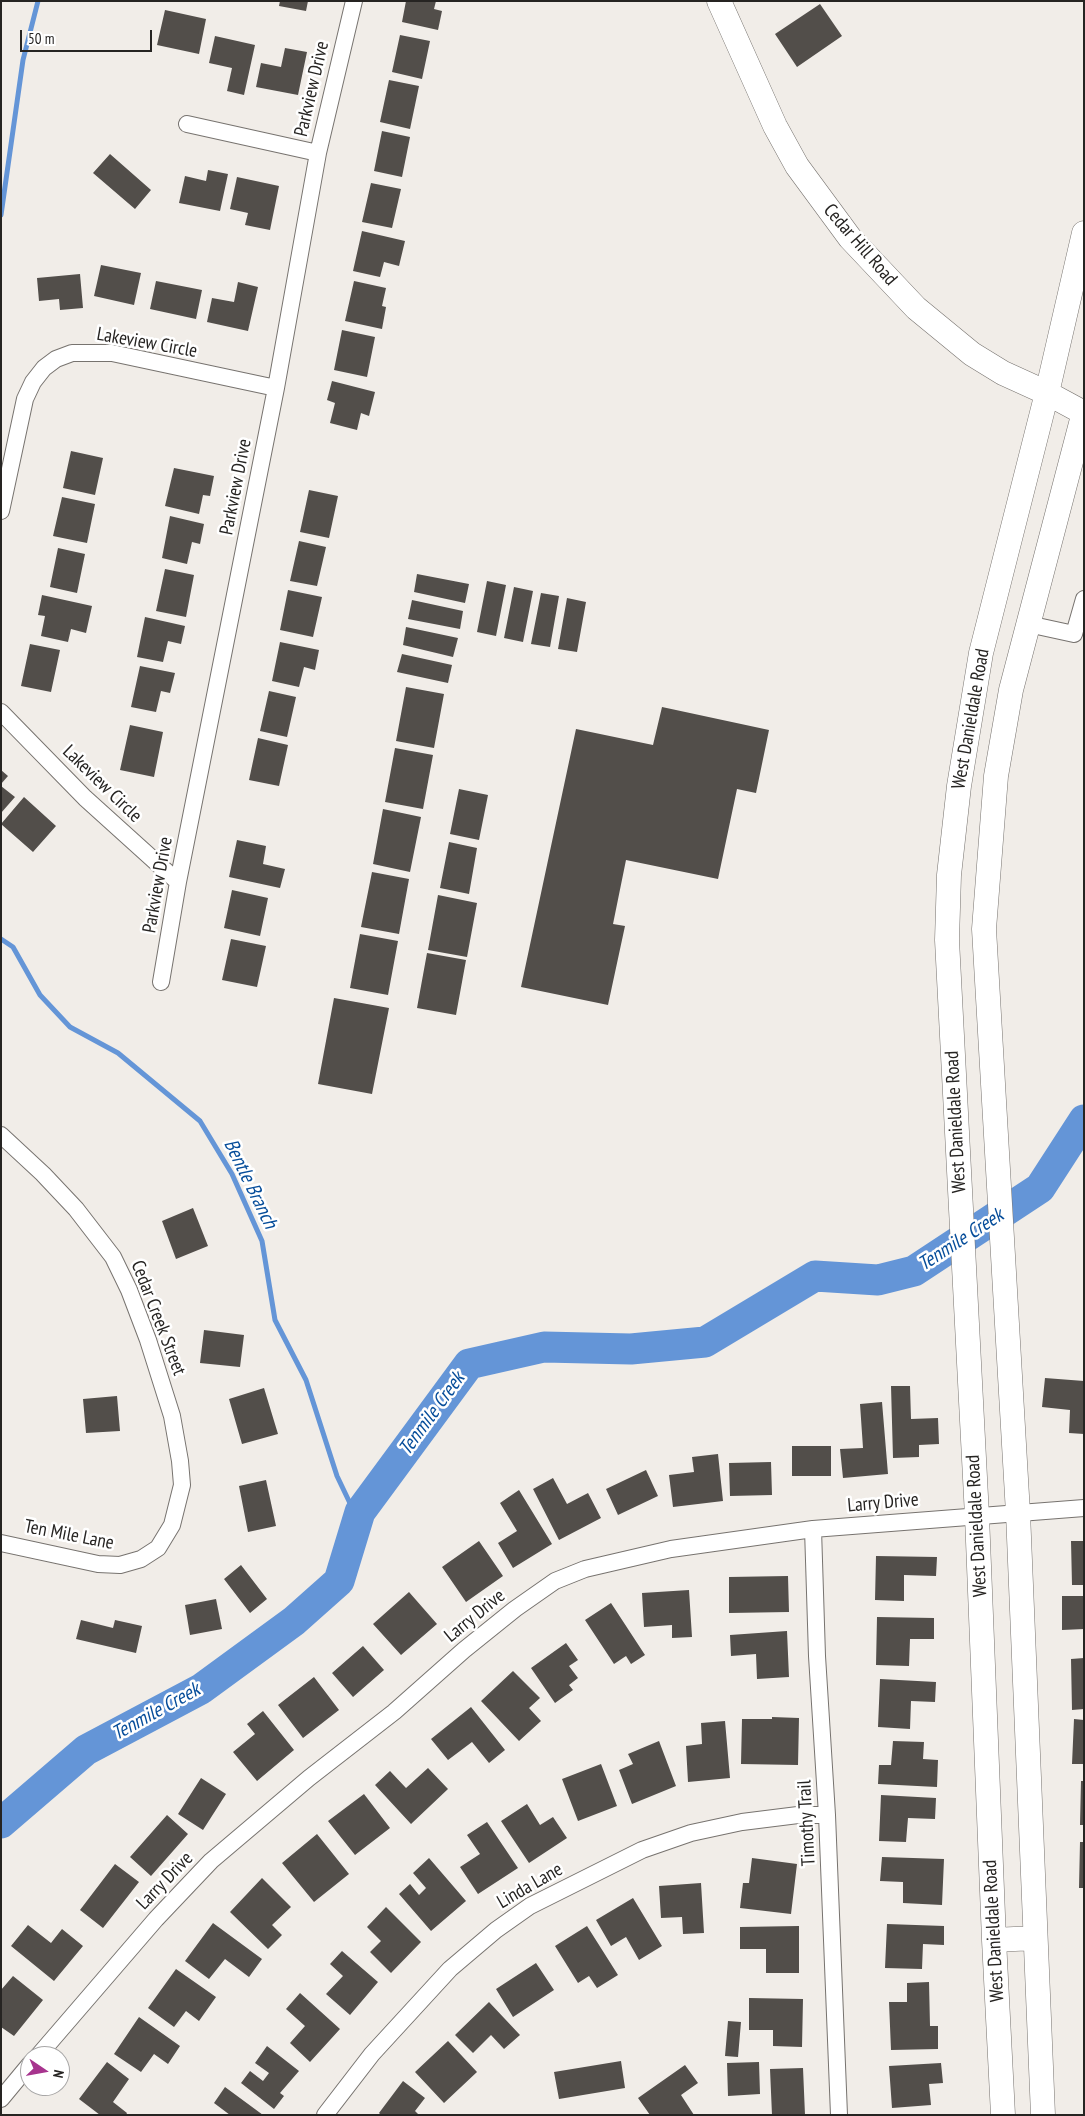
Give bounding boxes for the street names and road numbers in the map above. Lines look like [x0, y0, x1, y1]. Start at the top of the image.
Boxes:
street label: Parkview Drive [290, 39, 334, 139]
street label: Cedar Hill Road [818, 200, 902, 290]
street label: Lakeview Circle [95, 323, 199, 363]
street label: Parkview Drive [216, 437, 256, 537]
street label: West Danieldale Road [947, 647, 995, 791]
street label: Lakeview Circle [58, 741, 146, 827]
street label: Parkview Drive [138, 835, 178, 935]
street label: West Danieldale Road [941, 1050, 971, 1194]
street label: Cedar Creek Street [126, 1257, 190, 1379]
street label: West Danieldale Road [962, 1454, 992, 1598]
street label: Larry Drive [846, 1489, 920, 1517]
street label: Ten Mile Lane [22, 1515, 116, 1555]
street label: Larry Drive [440, 1585, 510, 1647]
street label: Timothy Trail [793, 1779, 821, 1867]
street label: Larry Drive [132, 1847, 198, 1915]
street label: Linda Lane [493, 1858, 567, 1914]
street label: West Danieldale Road [979, 1859, 1009, 2003]

